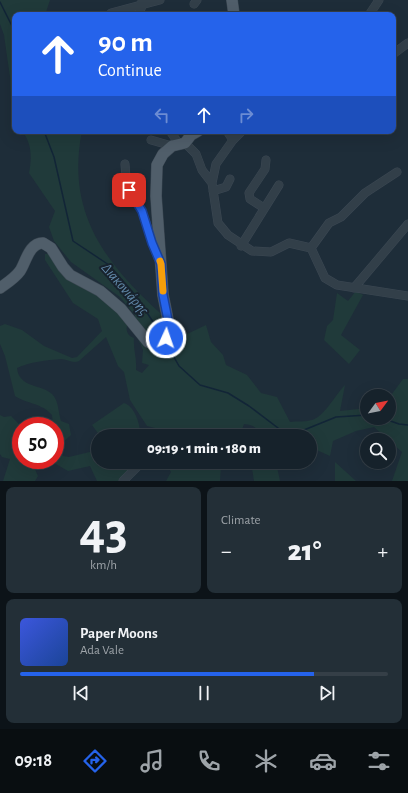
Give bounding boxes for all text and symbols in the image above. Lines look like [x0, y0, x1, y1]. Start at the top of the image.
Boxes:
icon: ahead [32, 28, 84, 80]
text: 90 m [98, 29, 153, 57]
text: Continue [98, 62, 162, 80]
icon: left [151, 104, 173, 126]
icon: ahead [193, 104, 215, 126]
icon: right [235, 104, 257, 126]
pin [112, 173, 146, 207]
icon: arrive [118, 179, 140, 201]
water label: Διακονιάρης [98, 260, 152, 319]
position arrow [145, 317, 187, 359]
north arrow [360, 389, 396, 425]
map controls [360, 389, 396, 469]
speed limit sign: 50 [12, 417, 64, 469]
button: search [360, 433, 396, 469]
text: 09:19 · 1 min · 180 m [147, 441, 261, 456]
text: 43 [79, 506, 128, 558]
text: Climate [221, 514, 260, 527]
text: 21° [287, 536, 322, 566]
text: − [221, 540, 232, 562]
text: + [377, 540, 388, 562]
text: km/h [90, 559, 117, 572]
text: Paper Moons [80, 626, 158, 641]
text: Ada Vale [80, 644, 124, 657]
icon: previous [70, 682, 92, 704]
icon: pause [193, 682, 215, 704]
icon: next [316, 682, 338, 704]
icon: directions [81, 747, 109, 775]
icon: music [138, 747, 166, 775]
icon: phone [195, 747, 223, 775]
icon: climate [252, 747, 280, 775]
icon: car [309, 747, 337, 775]
icon: filters [365, 747, 393, 775]
text: 09:18 [14, 752, 52, 770]

